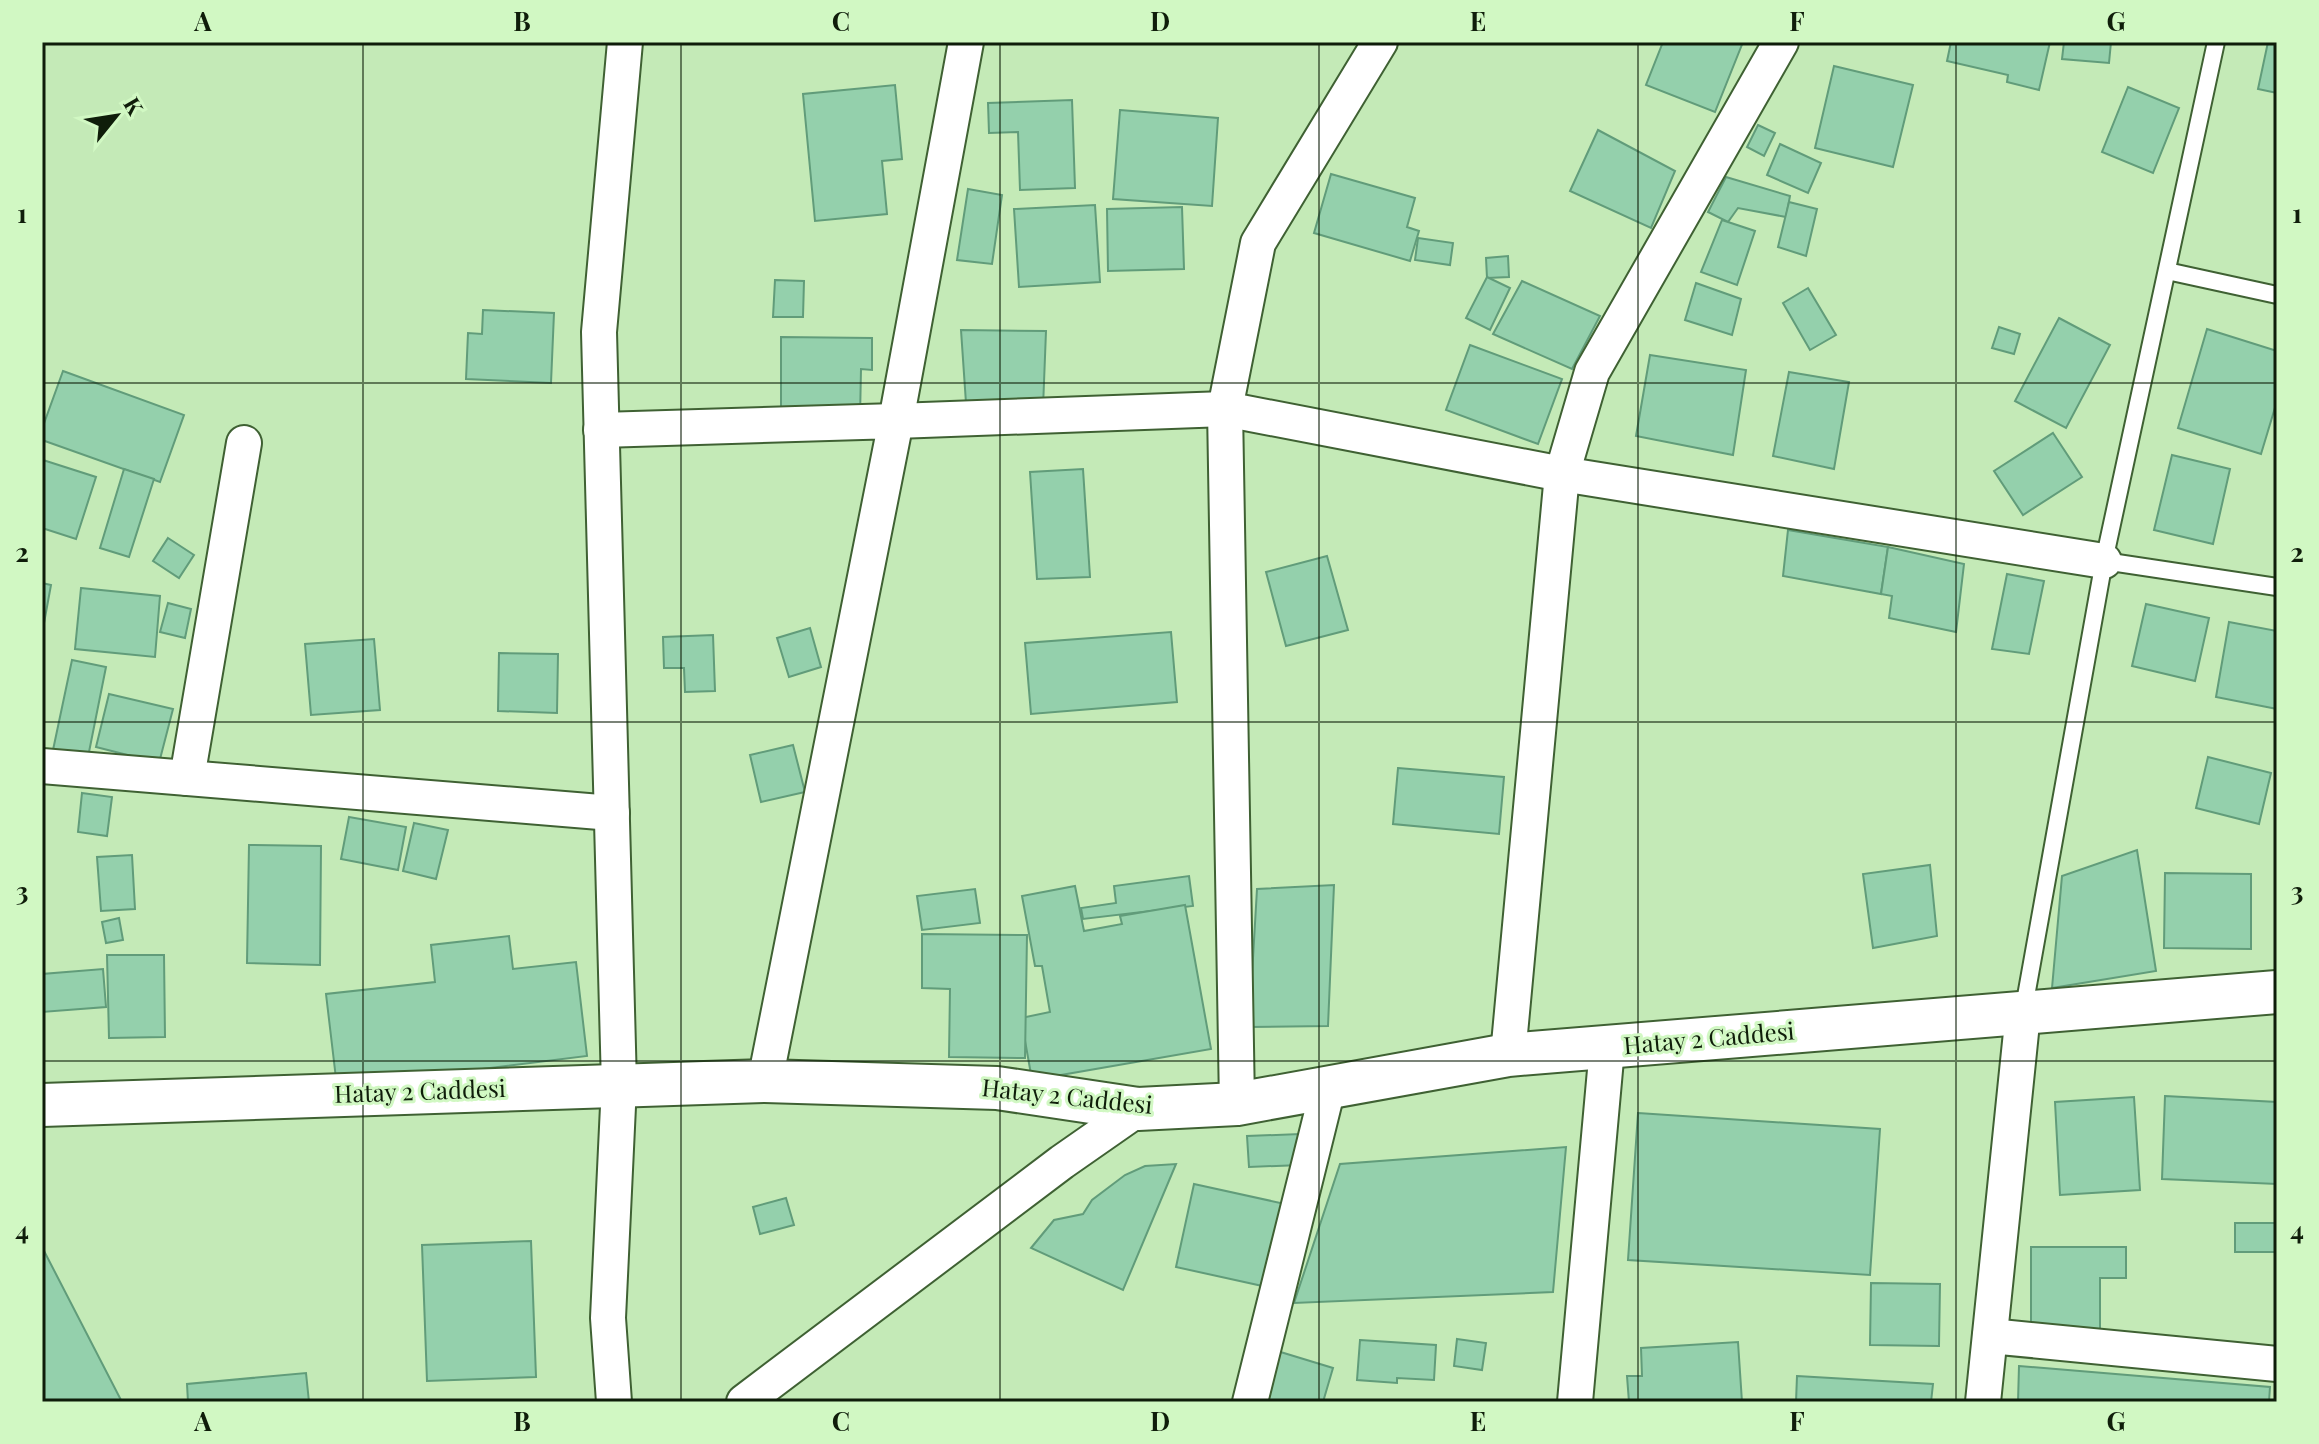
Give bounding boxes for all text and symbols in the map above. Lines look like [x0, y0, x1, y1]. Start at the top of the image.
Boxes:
text: A [193, 3, 212, 38]
text: B [513, 3, 531, 38]
text: C [832, 3, 850, 38]
text: D [1150, 3, 1170, 38]
text: E [1470, 3, 1486, 38]
text: F [1789, 3, 1805, 38]
text: G [2106, 3, 2126, 38]
north arrow [76, 76, 156, 156]
text: K [117, 91, 151, 120]
text: 1 [17, 195, 27, 230]
text: 1 [2292, 195, 2302, 230]
text: 2 [15, 534, 29, 569]
text: 2 [2290, 534, 2304, 569]
text: 3 [16, 873, 28, 908]
text: 3 [2291, 873, 2303, 908]
street label: Hatay 2 Caddesi [1622, 1014, 1796, 1060]
street label: Hatay 2 Caddesi [980, 1070, 1154, 1120]
street label: Hatay 2 Caddesi [334, 1071, 506, 1109]
text: 4 [15, 1212, 29, 1247]
text: 4 [2290, 1212, 2304, 1247]
text: A [193, 1403, 212, 1438]
text: B [513, 1403, 531, 1438]
text: C [832, 1403, 850, 1438]
text: D [1150, 1403, 1170, 1438]
text: E [1470, 1403, 1486, 1438]
text: F [1789, 1403, 1805, 1438]
text: G [2106, 1403, 2126, 1438]

